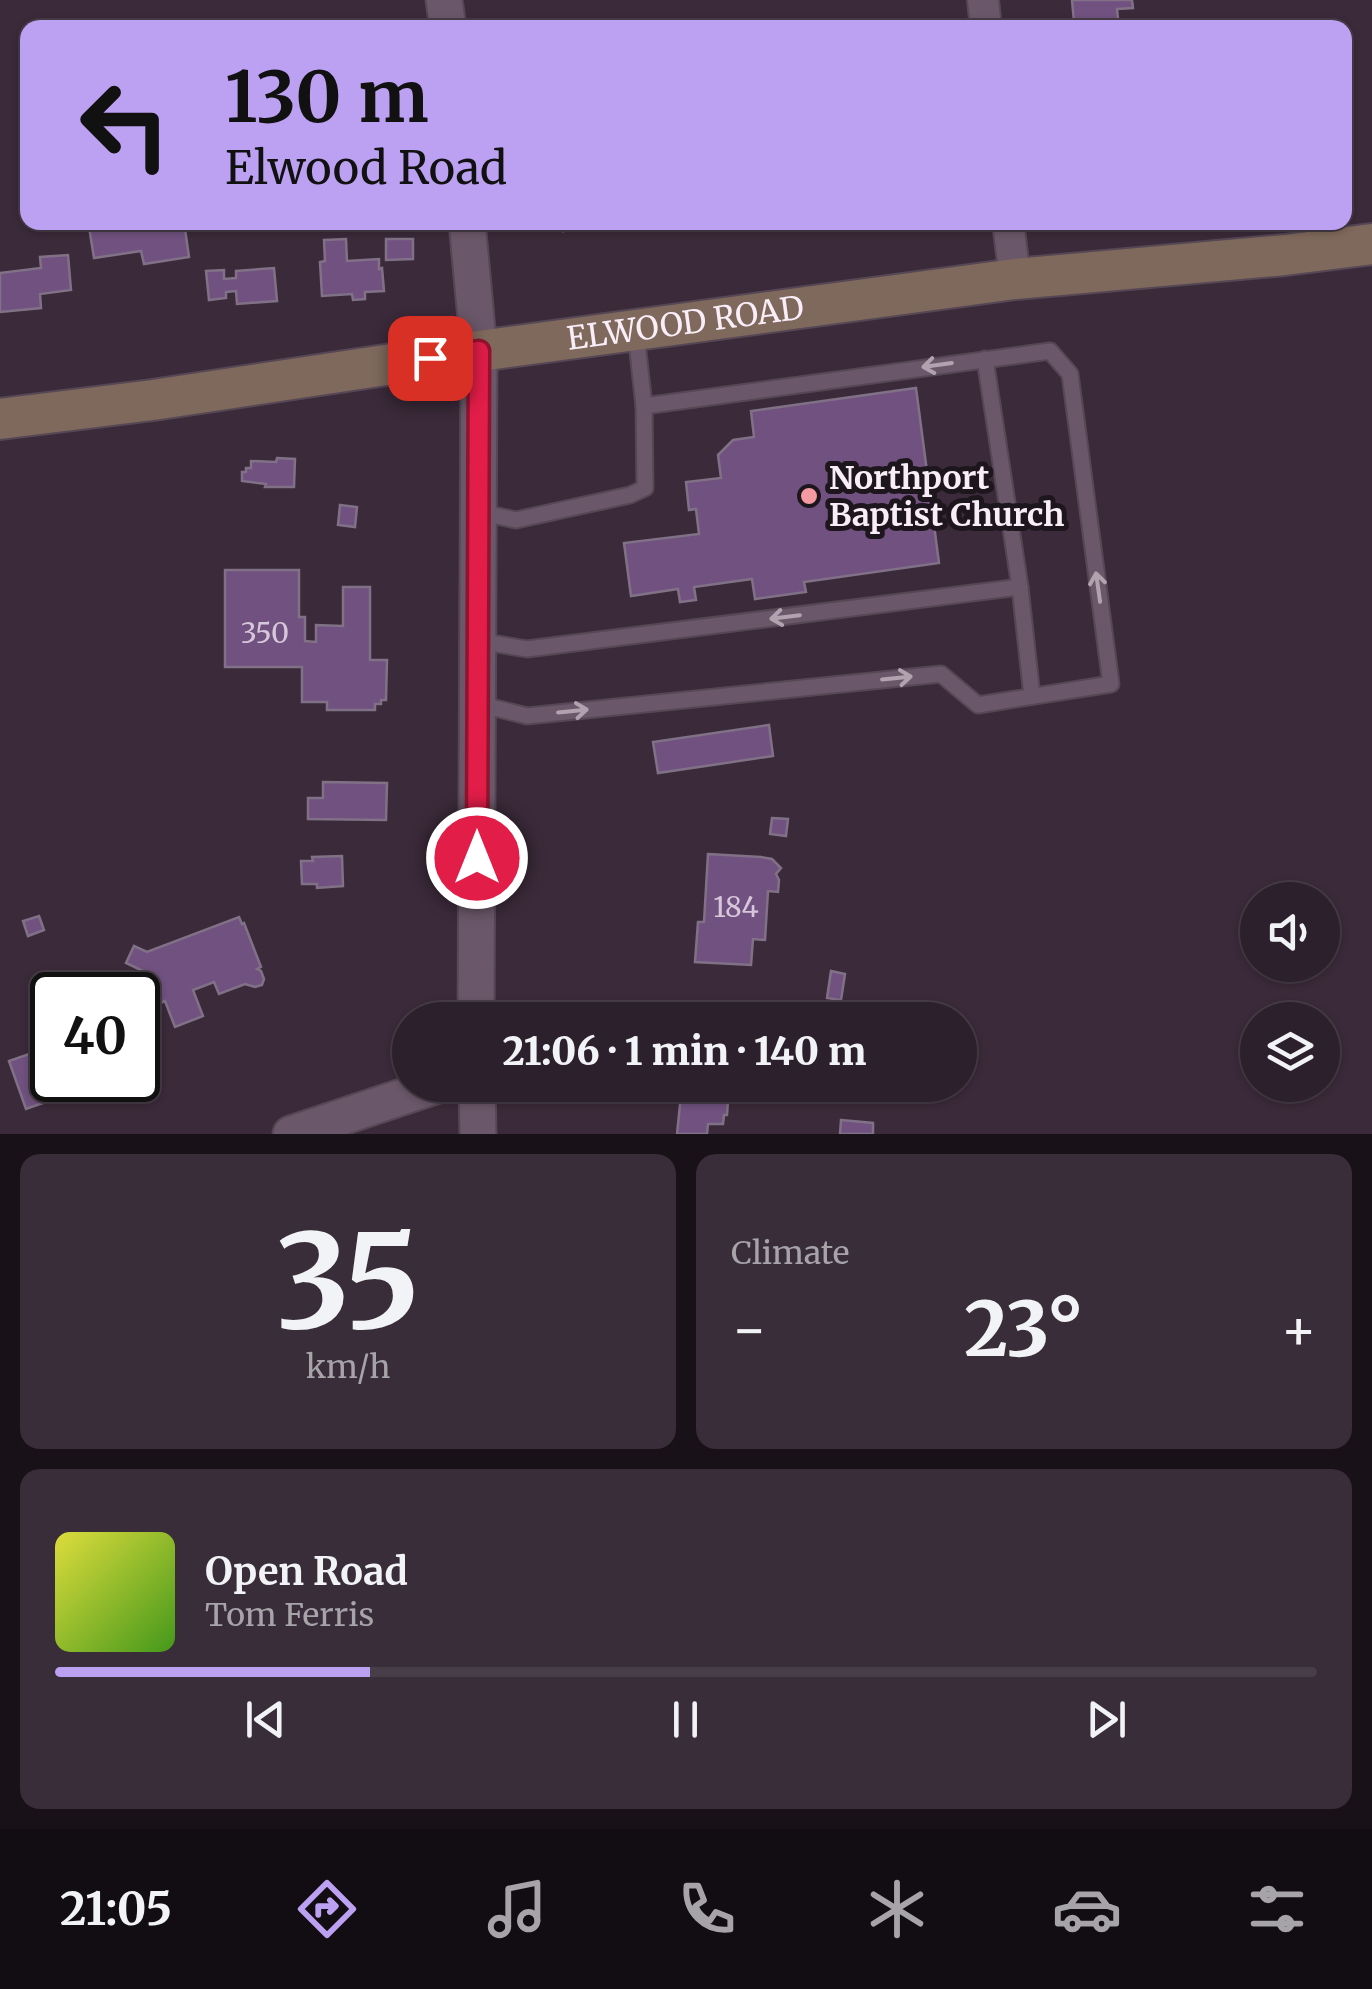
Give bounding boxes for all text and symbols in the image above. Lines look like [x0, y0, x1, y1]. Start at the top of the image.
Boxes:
text: 130 m [225, 53, 429, 141]
icon: left [60, 60, 190, 190]
text: Elwood Road [225, 140, 507, 196]
street label: ELWOOD ROAD [564, 288, 806, 359]
pin [388, 316, 473, 401]
icon: arrive [403, 331, 458, 386]
one-way arrow [921, 357, 953, 375]
place label: Northport Baptist Church [829, 458, 1064, 535]
marker: Northport Baptist Church [798, 485, 820, 507]
one-way arrow [1088, 571, 1107, 604]
one-way arrow [769, 608, 801, 627]
house number: 350 [241, 615, 289, 651]
one-way arrow [880, 669, 912, 688]
one-way arrow [557, 702, 589, 721]
position arrow [425, 806, 529, 910]
map controls [1240, 882, 1340, 1102]
button: sound [1240, 882, 1340, 982]
house number: 184 [713, 889, 759, 925]
speed limit sign: 40 [30, 972, 160, 1102]
button: layers [1240, 1002, 1340, 1102]
text: 21:06 · 1 min · 140 m [503, 1028, 866, 1075]
text: 35 [276, 1200, 420, 1363]
text: Climate [731, 1233, 849, 1273]
text: 23° [964, 1282, 1084, 1376]
text: − [731, 1295, 768, 1364]
text: + [1280, 1295, 1317, 1364]
text: km/h [306, 1347, 390, 1387]
text: Open Road [205, 1548, 408, 1595]
text: Tom Ferris [205, 1595, 374, 1635]
icon: previous [238, 1692, 293, 1747]
icon: pause [658, 1692, 713, 1747]
icon: next [1079, 1692, 1134, 1747]
icon: directions [292, 1874, 362, 1944]
icon: music [482, 1874, 552, 1944]
icon: phone [672, 1874, 742, 1944]
icon: climate [862, 1874, 932, 1944]
icon: car [1052, 1874, 1122, 1944]
icon: filters [1242, 1874, 1312, 1944]
text: 21:05 [60, 1881, 172, 1937]

